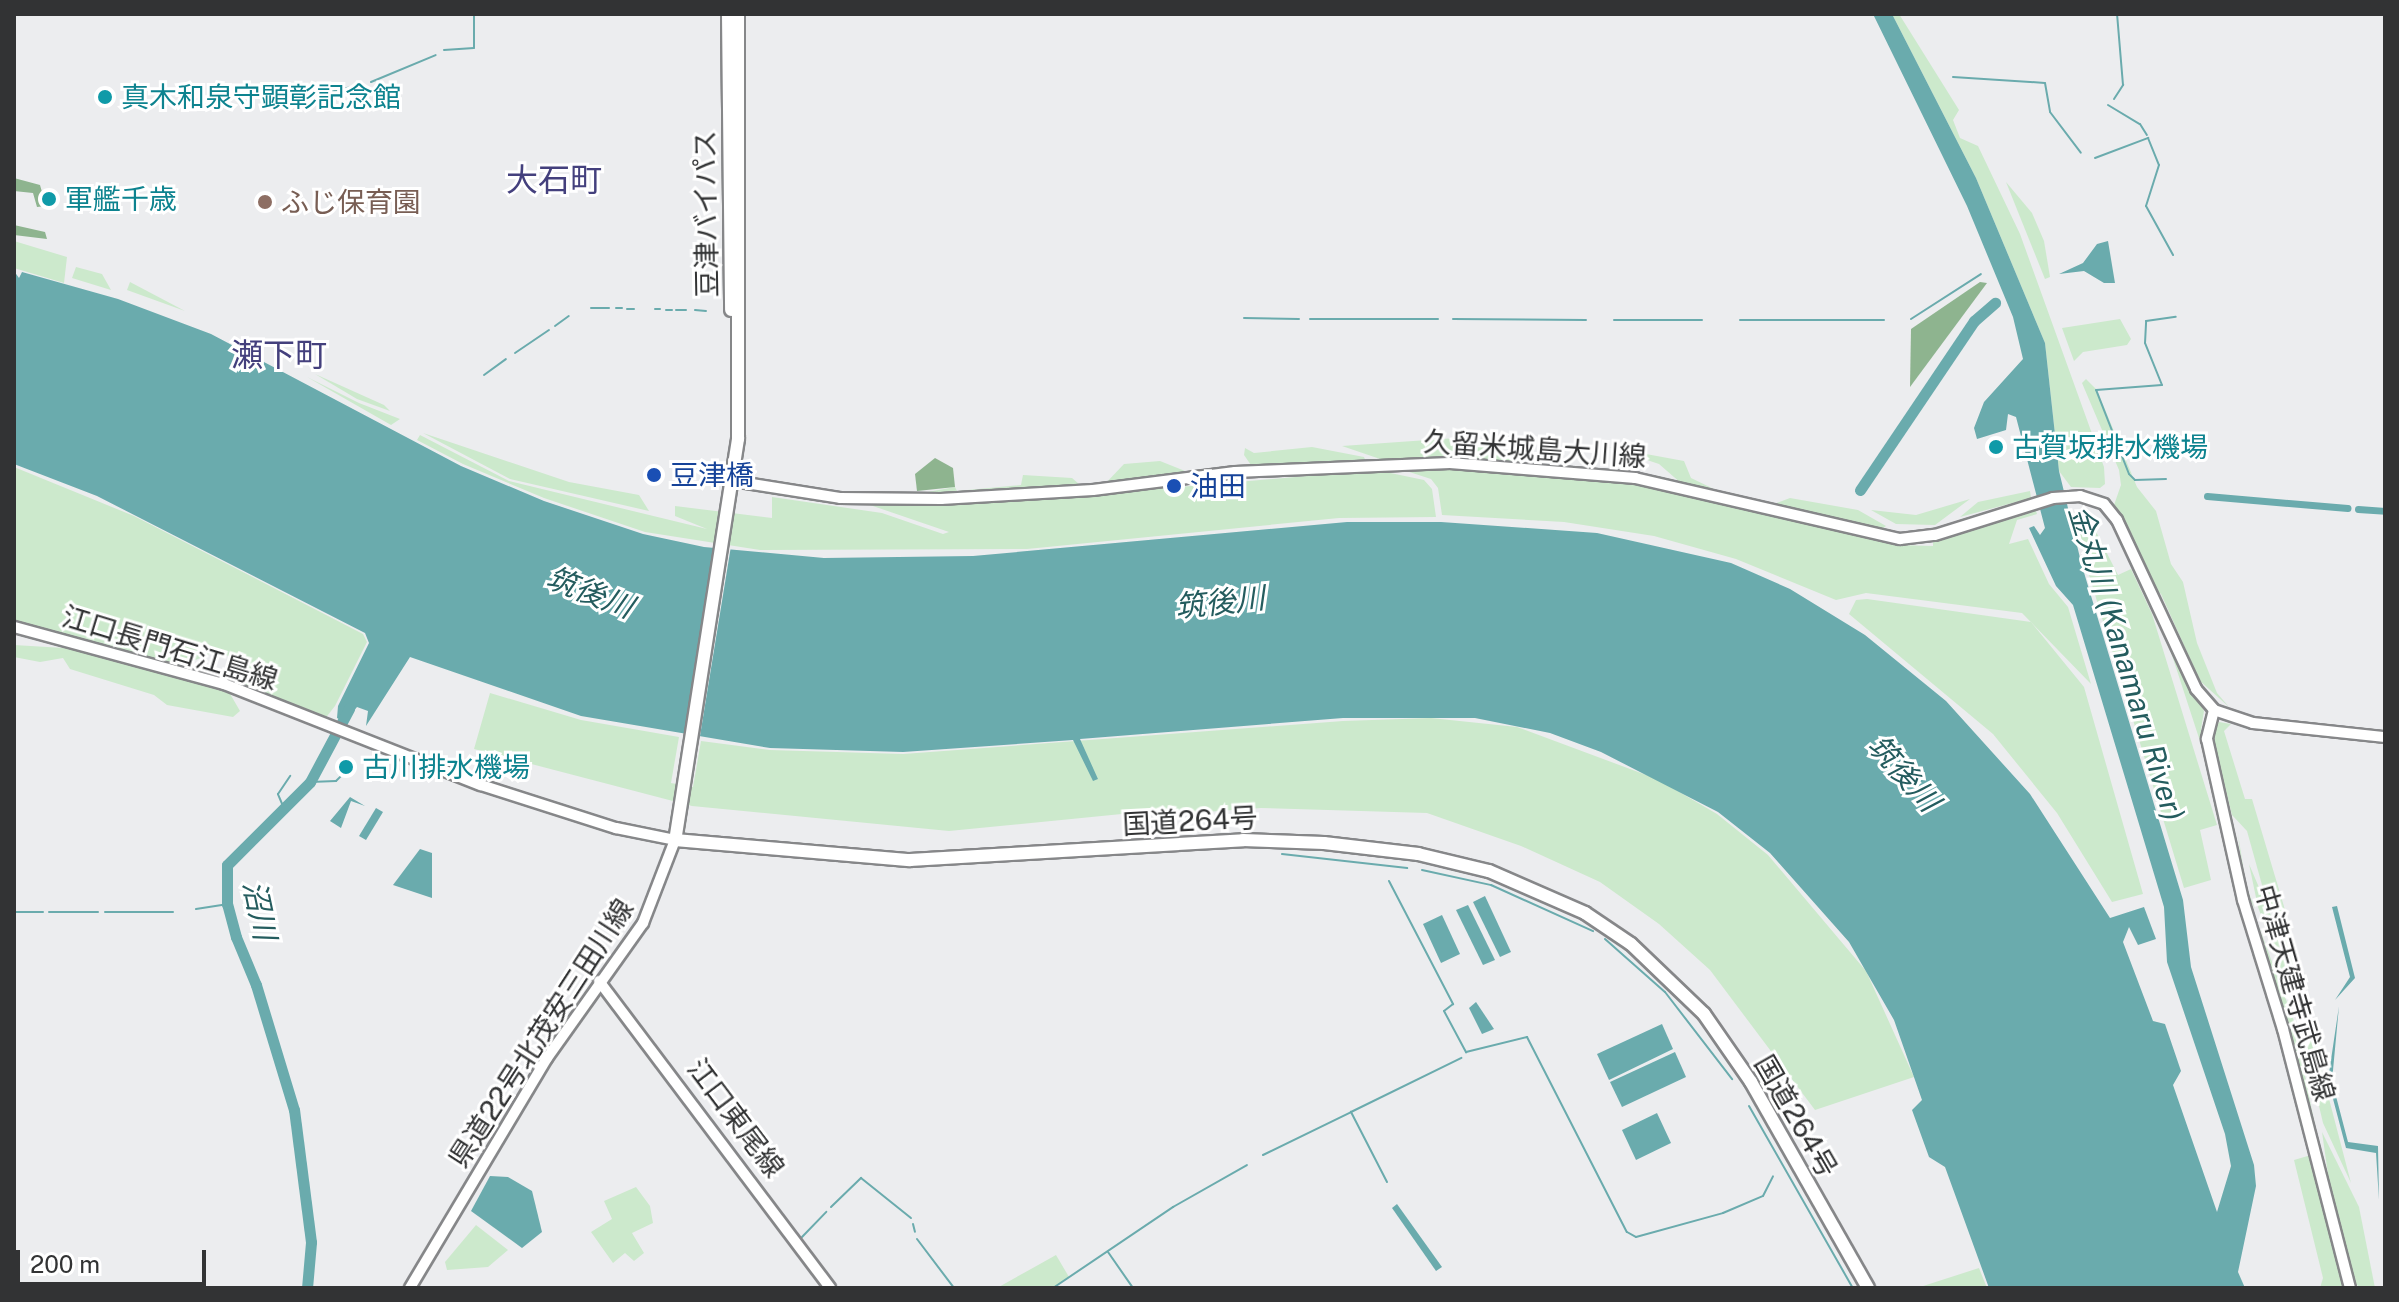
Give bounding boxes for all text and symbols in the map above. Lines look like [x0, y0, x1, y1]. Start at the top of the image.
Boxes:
place label: 真木和泉守顕彰記念館 [121, 80, 401, 114]
marker: 真木和泉守顕彰記念館 [96, 88, 114, 106]
street label: 豆津バイパス [688, 130, 724, 298]
district label: 大石町 [506, 161, 602, 199]
place label: 軍艦千歳 [65, 182, 177, 216]
place label: ふじ保育園 [281, 185, 421, 219]
marker: 軍艦千歳 [40, 190, 58, 208]
marker: ふじ保育園 [256, 193, 274, 211]
district label: 瀬下町 [231, 336, 327, 374]
street label: 久留米城島大川線 [1422, 424, 1648, 474]
place label: 古賀坂排水機場 [2012, 430, 2208, 464]
marker: 古賀坂排水機場 [1987, 438, 2005, 456]
place label: 豆津橋 [670, 458, 754, 492]
marker: 豆津橋 [645, 466, 663, 484]
place label: 油田 [1190, 469, 1246, 503]
marker: 油田 [1165, 477, 1183, 495]
water label: 金丸川 (Kanamaru River) [2062, 501, 2192, 825]
water label: 筑後川 [542, 559, 638, 625]
water label: 筑後川 [1173, 579, 1267, 625]
street label: 江口長門石江島線 [58, 599, 282, 697]
water label: 筑後川 [1861, 728, 1947, 818]
place label: 古川排水機場 [362, 750, 530, 784]
marker: 古川排水機場 [337, 758, 355, 776]
street label: 国道264号 [1121, 801, 1259, 841]
water label: 沼川 [236, 877, 284, 943]
street label: 中津天建寺武島線 [2248, 881, 2342, 1105]
street label: 県道22号北茂安三田川線 [442, 892, 640, 1174]
street label: 国道264号 [1748, 1049, 1844, 1183]
street label: 江口東尾線 [680, 1052, 792, 1184]
scale bar [20, 1234, 210, 1284]
text: 200 m [30, 1250, 100, 1278]

